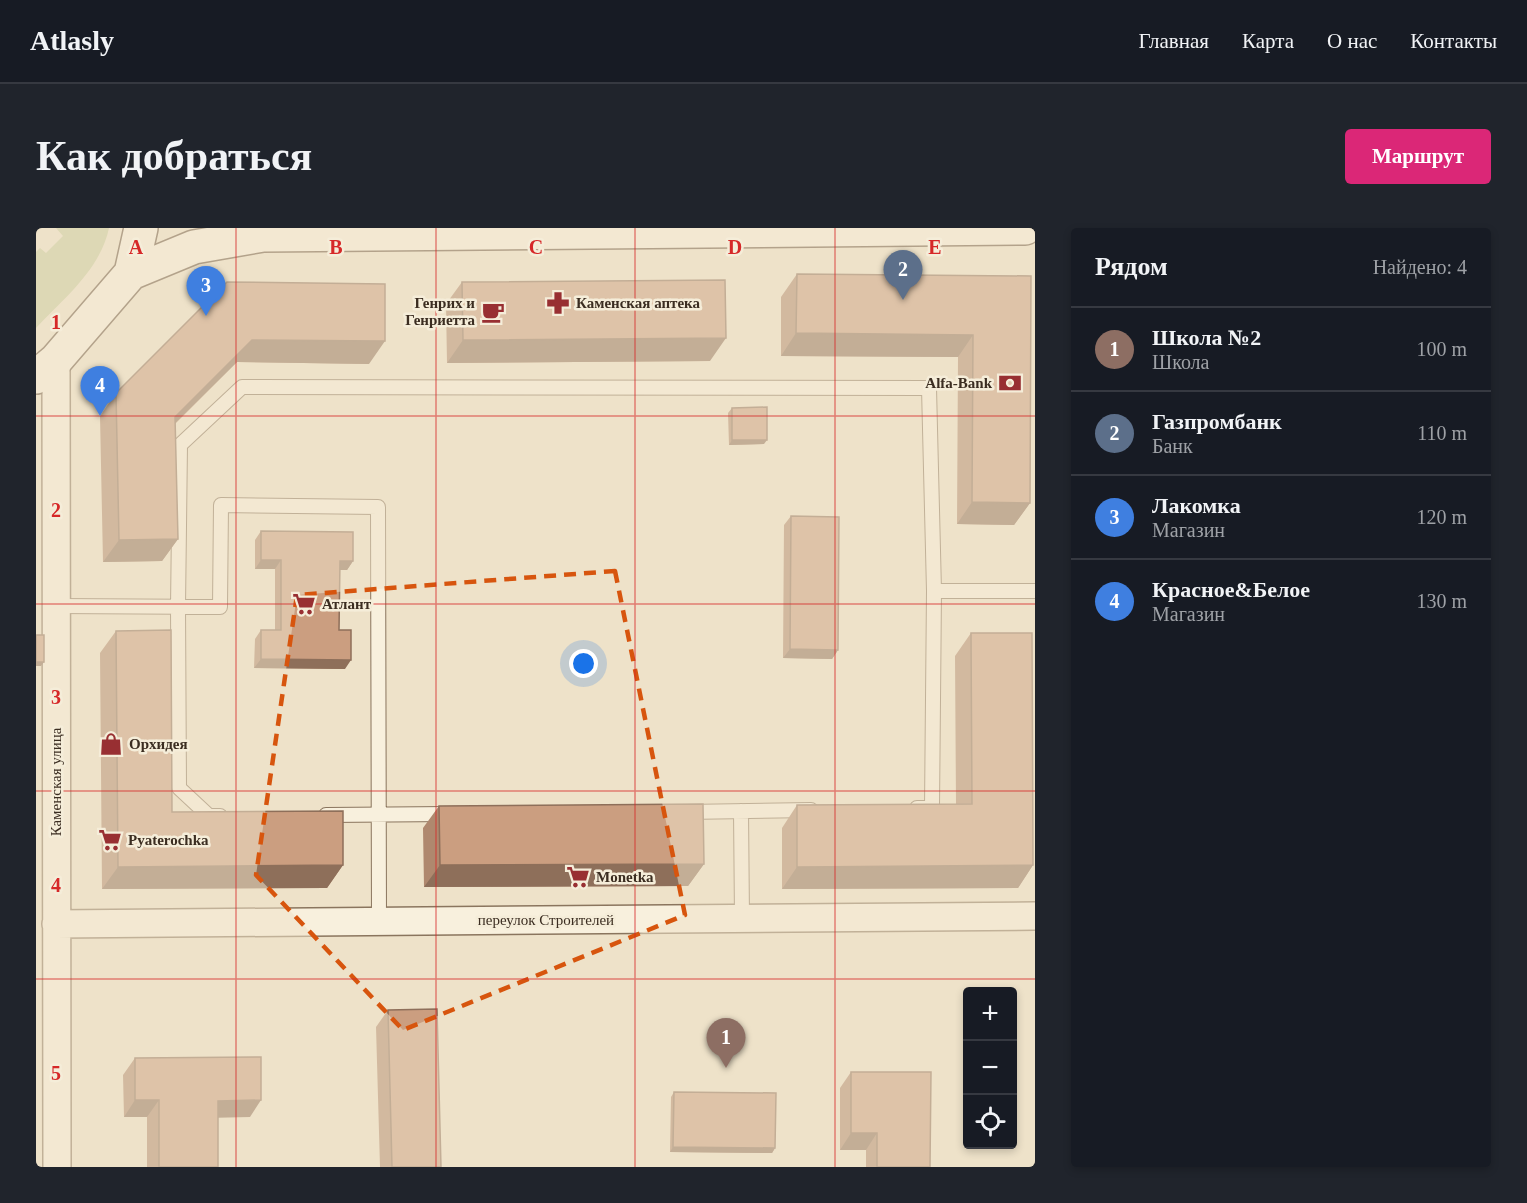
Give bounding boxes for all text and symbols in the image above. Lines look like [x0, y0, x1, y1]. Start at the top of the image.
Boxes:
text: Atlasly [30, 25, 114, 56]
text: Главная [1139, 29, 1209, 53]
text: Карта [1242, 29, 1294, 53]
text: О нас [1327, 29, 1377, 53]
text: Контакты [1410, 29, 1497, 53]
button: Маршрут [1345, 129, 1491, 184]
text: Как добраться [36, 133, 312, 179]
text: A [129, 236, 144, 258]
text: B [329, 236, 343, 258]
text: C [529, 236, 543, 258]
text: D [728, 236, 742, 258]
text: E [928, 236, 942, 258]
pin: 2 [884, 250, 922, 300]
text: Рядом [1095, 252, 1168, 281]
text: Найдено: 4 [1373, 256, 1467, 278]
pin: 3 [186, 266, 226, 316]
pharmacy icon: Каменская аптека [545, 290, 571, 316]
place label: Генрих и Генриетта [405, 295, 475, 328]
place label: Каменская аптека [576, 295, 701, 311]
cafe icon: Генрих и Генриетта [480, 299, 506, 325]
text: 1 [51, 311, 61, 333]
text: Школа №2 [1152, 325, 1261, 350]
text: 1 [1110, 338, 1120, 360]
text: 100 m [1416, 338, 1467, 360]
text: Школа [1152, 351, 1209, 373]
pin: 4 [80, 366, 120, 416]
bank icon: Alfa-Bank [997, 370, 1023, 396]
place label: Alfa-Bank [925, 375, 993, 391]
text: Газпромбанк [1152, 409, 1282, 434]
text: 2 [1110, 422, 1120, 444]
text: 110 m [1417, 422, 1467, 444]
text: Банк [1152, 435, 1193, 457]
text: Лакомка [1152, 493, 1241, 518]
text: 2 [51, 499, 61, 521]
text: 3 [1110, 506, 1120, 528]
text: 120 m [1416, 506, 1467, 528]
text: Магазин [1152, 519, 1225, 541]
text: Красное&Белое [1152, 577, 1310, 602]
text: 4 [1110, 590, 1120, 612]
text: 130 m [1416, 590, 1467, 612]
supermarket icon: Атлант [291, 591, 317, 617]
place label: Атлант [322, 596, 372, 612]
text: Магазин [1152, 603, 1225, 625]
your location [569, 649, 598, 678]
text: 3 [51, 686, 61, 708]
street label: Каменская улица [48, 727, 64, 836]
shop icon: Орхидея [98, 731, 124, 757]
place label: Орхидея [129, 736, 188, 752]
supermarket icon: Pyaterochka [97, 827, 123, 853]
place label: Pyaterochka [128, 832, 209, 848]
supermarket icon: Monetka [565, 864, 591, 890]
place label: Monetka [596, 869, 654, 885]
text: 4 [51, 874, 61, 896]
street label: переулок Строителей [478, 912, 614, 928]
map controls [963, 987, 1017, 1149]
button: + [963, 987, 1017, 1041]
pin: 1 [706, 1018, 746, 1068]
button: − [963, 1041, 1017, 1095]
text: 5 [51, 1062, 61, 1084]
button: locate [963, 1095, 1017, 1149]

